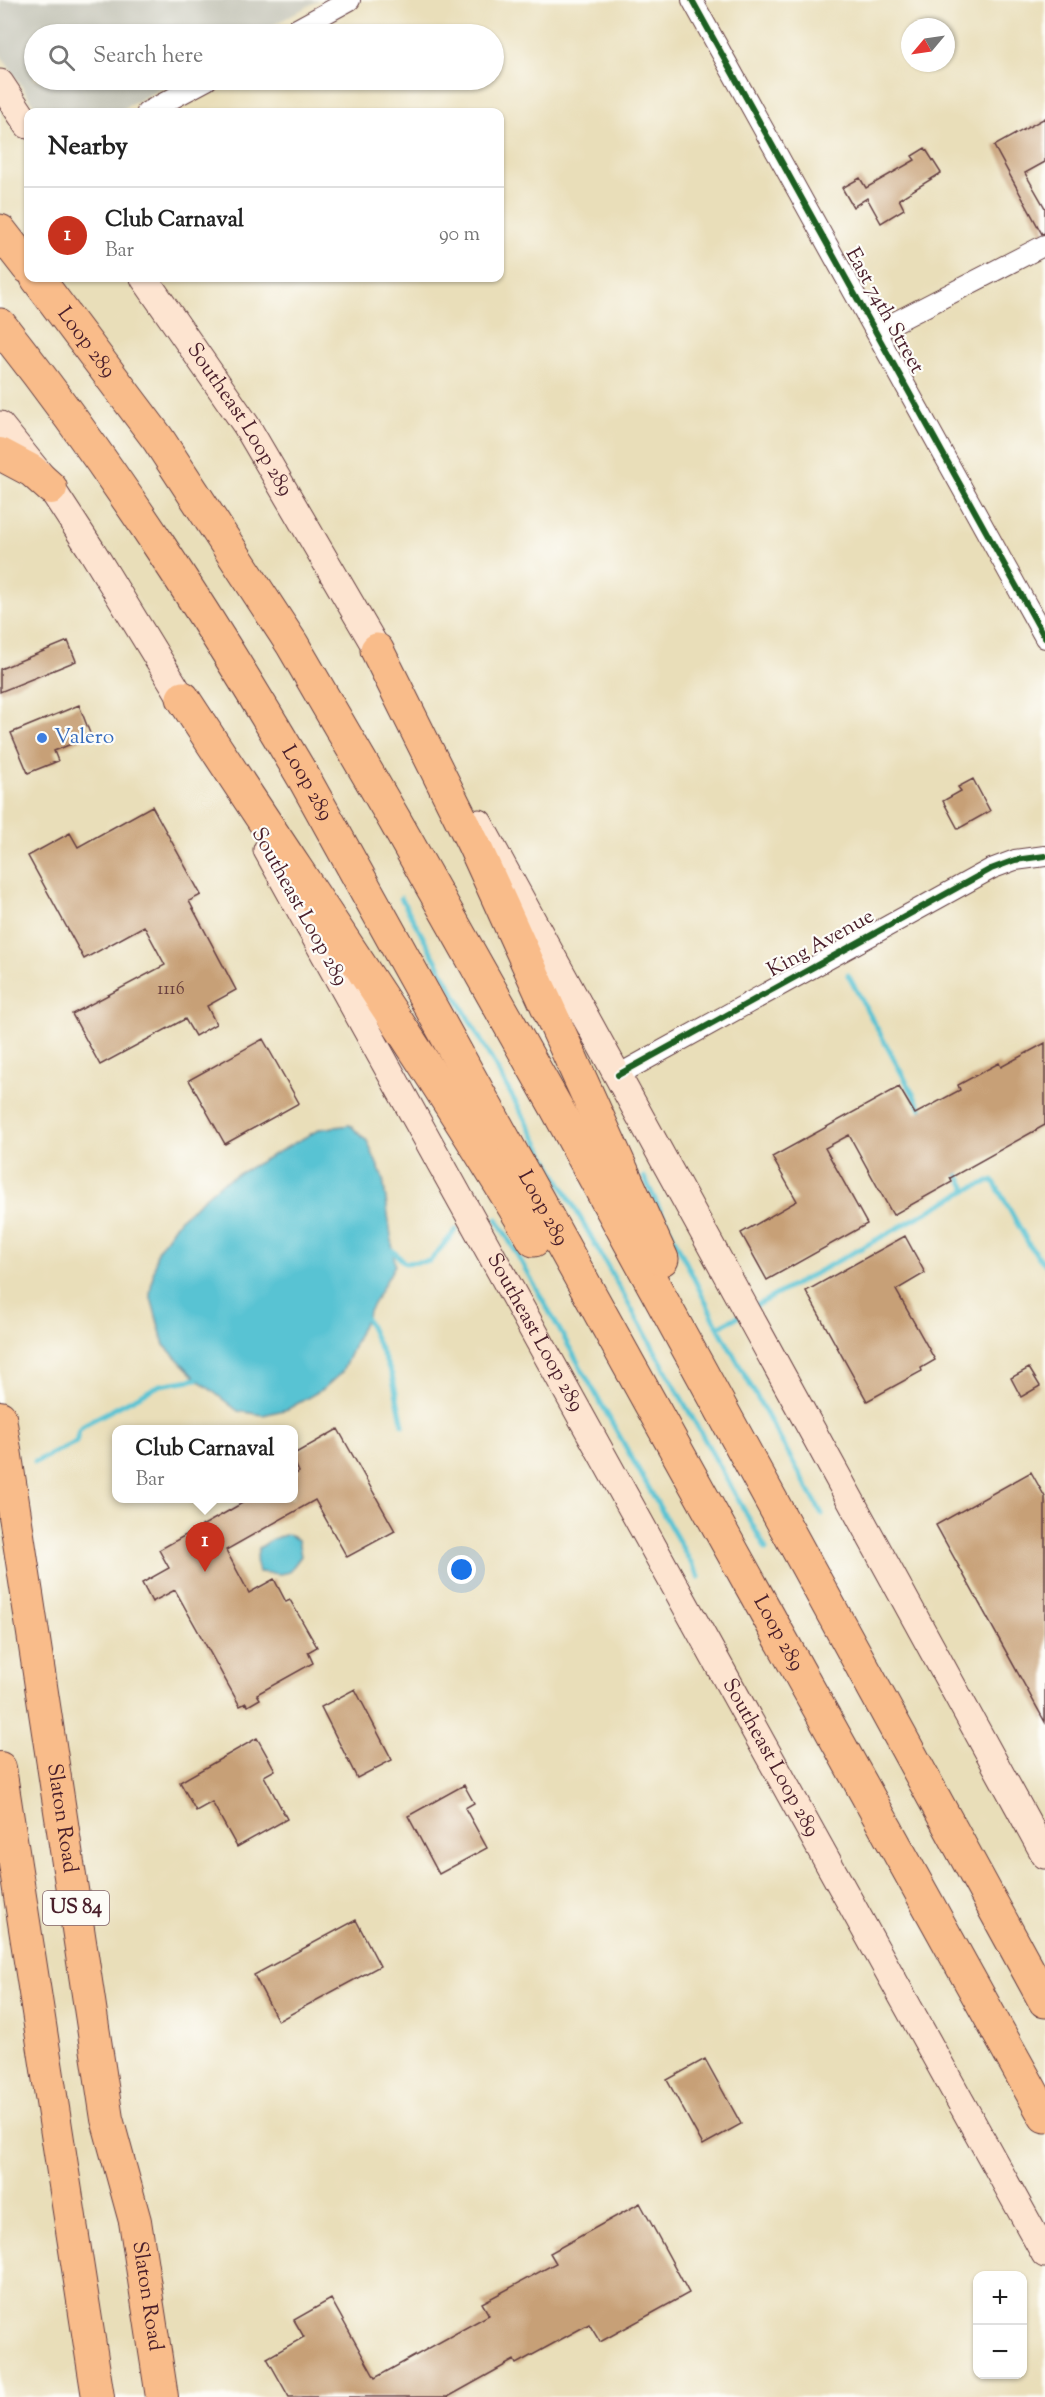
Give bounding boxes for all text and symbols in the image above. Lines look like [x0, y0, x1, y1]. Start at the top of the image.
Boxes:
north arrow [901, 18, 955, 72]
search box [24, 24, 504, 90]
icon: search [45, 41, 78, 74]
text: Search here [93, 41, 203, 73]
text: Nearby [48, 129, 128, 166]
text: Club Carnaval [105, 205, 244, 237]
text: 1 [64, 221, 71, 250]
text: 90 m [439, 221, 480, 250]
text: Bar [105, 237, 134, 266]
street label: East 74th Street [837, 243, 931, 379]
street label: Loop 289 [49, 301, 122, 385]
street label: Southeast Loop 289 [179, 337, 300, 502]
place label: Valero [54, 723, 114, 753]
marker: Valero [35, 731, 49, 745]
street label: Loop 289 [273, 740, 340, 827]
street label: Southeast Loop 289 [243, 822, 355, 992]
street label: King Avenue [762, 902, 880, 986]
house number: 1116 [157, 977, 185, 1003]
street label: Loop 289 [509, 1165, 575, 1252]
street label: Southeast Loop 289 [479, 1248, 591, 1418]
popup [112, 1425, 298, 1503]
text: Club Carnaval [136, 1434, 274, 1466]
text: Bar [136, 1466, 165, 1495]
pin: 1 [186, 1522, 224, 1572]
your location [447, 1555, 476, 1584]
street label: Loop 289 [745, 1590, 811, 1677]
street label: Southeast Loop 289 [714, 1673, 826, 1843]
street label: Slaton Road [38, 1761, 84, 1875]
road number: US 84 [43, 1891, 109, 1925]
street label: Slaton Road [123, 2239, 170, 2353]
map controls [973, 2271, 1027, 2379]
button: + [973, 2271, 1027, 2325]
button: − [973, 2325, 1027, 2379]

